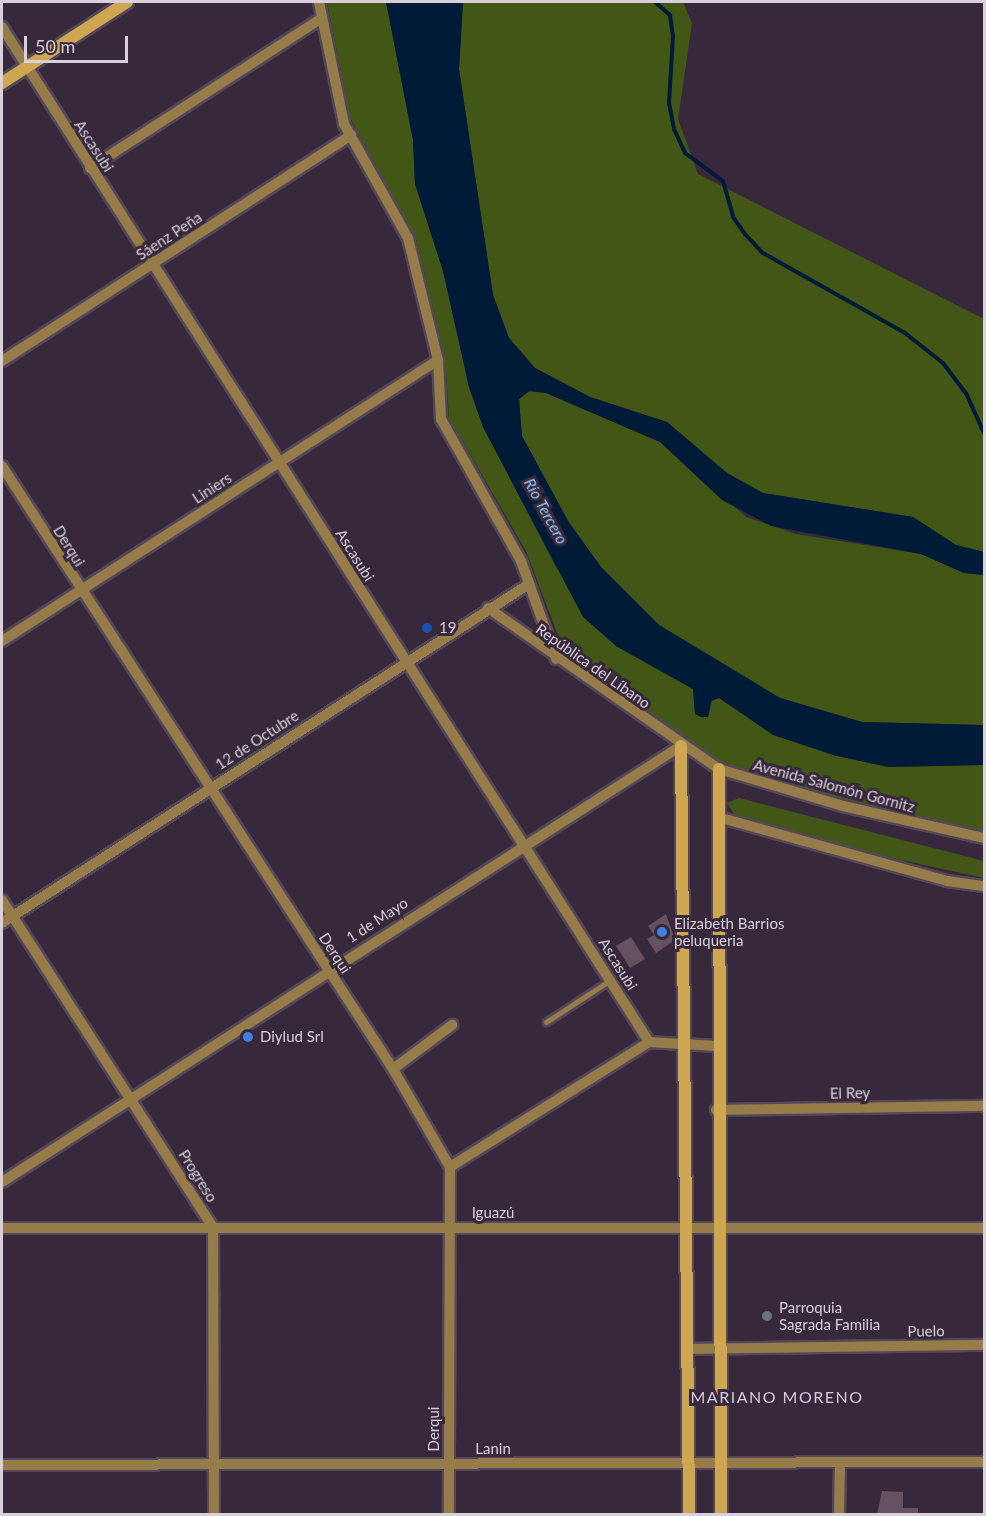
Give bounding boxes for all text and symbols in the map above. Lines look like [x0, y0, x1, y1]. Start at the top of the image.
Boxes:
scale bar [27, 24, 130, 62]
text: 50 m [35, 35, 75, 57]
street label: Ascasubi [71, 117, 117, 175]
street label: Sáenz Peña [133, 208, 205, 264]
street label: Liniers [189, 469, 235, 507]
water label: Río Tercero [520, 474, 572, 548]
street label: Derqui [50, 522, 88, 570]
street label: Ascasubi [332, 526, 378, 584]
place label: 19 [439, 619, 456, 637]
street label: República del Líbano [532, 620, 654, 712]
marker: 19 [420, 621, 434, 635]
street label: 12 de Octubre [212, 706, 302, 774]
street label: Avenida Salomón Gornitz [751, 756, 917, 816]
street label: 1 de Mayo [343, 893, 411, 947]
place label: Elizabeth Barrios peluqueria [674, 914, 784, 949]
marker: Elizabeth Barrios peluqueria [655, 925, 669, 939]
street label: Derqui [315, 929, 355, 977]
street label: Ascasubi [595, 935, 641, 993]
place label: Diylud Srl [260, 1028, 324, 1046]
marker: Diylud Srl [241, 1030, 255, 1044]
street label: El Rey [830, 1084, 870, 1102]
street label: Progreso [175, 1146, 221, 1206]
street label: Iguazú [472, 1204, 514, 1222]
place label: Parroquia Sagrada Familia [779, 1298, 880, 1333]
marker: Parroquia Sagrada Familia [760, 1309, 774, 1323]
street label: Puelo [907, 1322, 945, 1340]
district label: MARIANO MORENO [690, 1387, 864, 1407]
street label: Derqui [425, 1407, 443, 1451]
street label: Lanin [475, 1440, 511, 1458]

